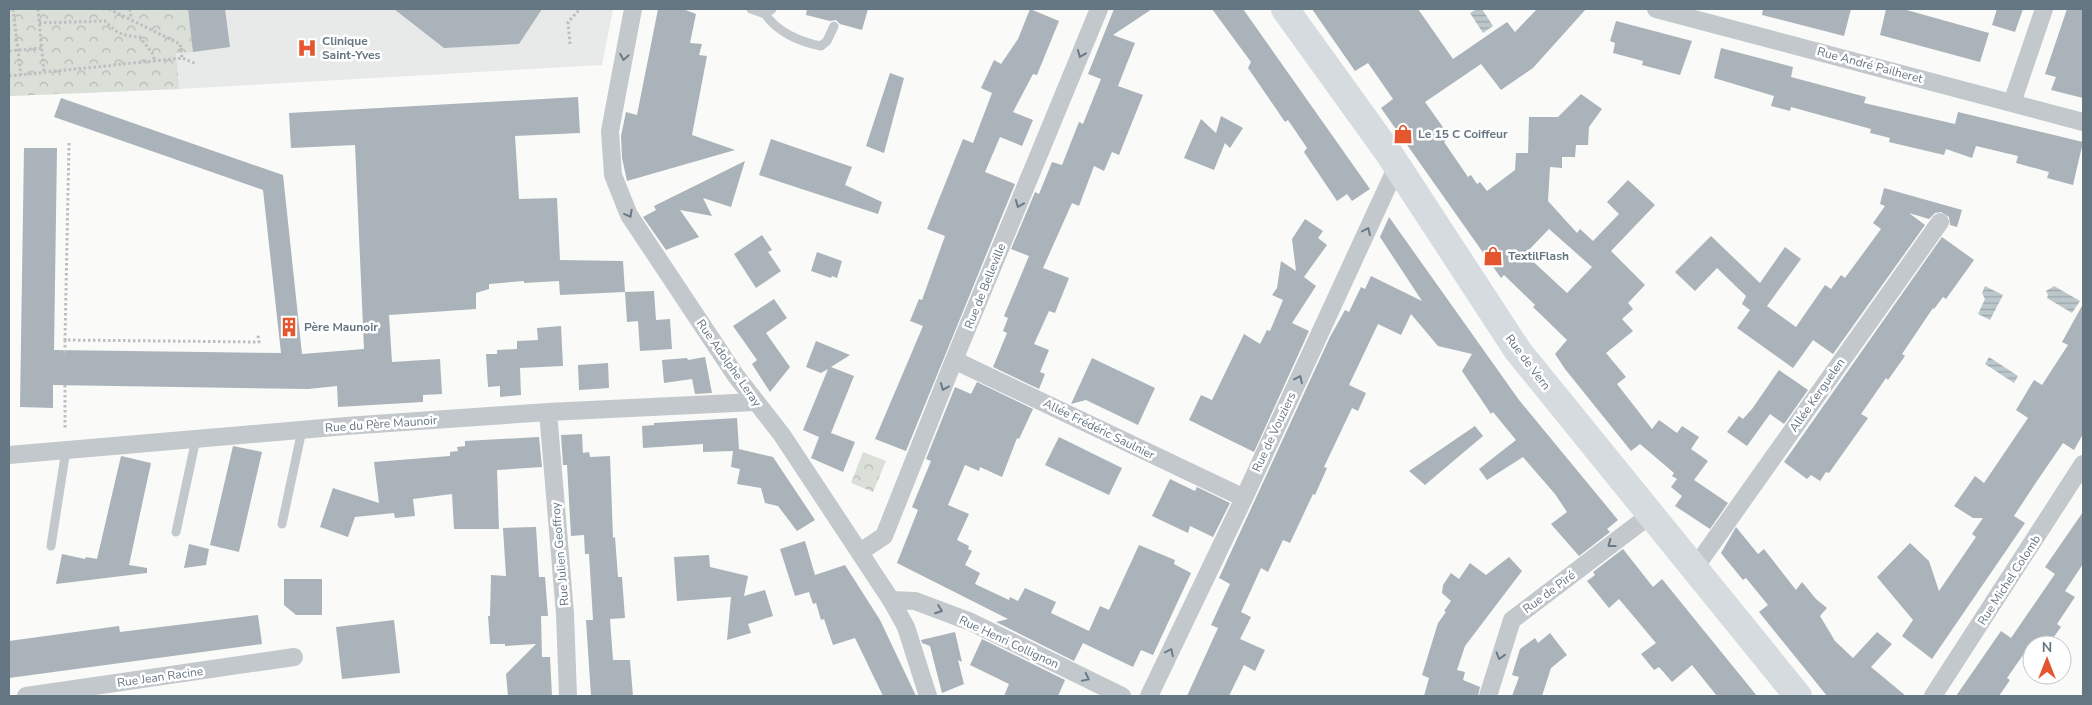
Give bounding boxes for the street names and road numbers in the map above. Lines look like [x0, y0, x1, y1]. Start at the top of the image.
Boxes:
street label: Rue André Pailheret [1816, 43, 1925, 87]
street label: Rue de Belleville [961, 241, 1009, 331]
street label: Rue Adolphe Leray [693, 316, 766, 410]
street label: Rue de Vern [1502, 331, 1554, 393]
street label: Allée Kerguelen [1786, 355, 1848, 435]
street label: Rue de Vouziers [1248, 389, 1300, 475]
street label: Allée Frédéric Saulnier [1041, 395, 1158, 463]
street label: Rue du Père Maunoir [324, 412, 438, 436]
street label: Rue Julien Geoffroy [547, 501, 572, 606]
street label: Rue Michel Colomb [1974, 532, 2044, 628]
street label: Rue de Piré [1520, 567, 1578, 617]
street label: Rue Henri Collignon [957, 612, 1061, 672]
street label: Rue Jean Racine [116, 663, 204, 691]

